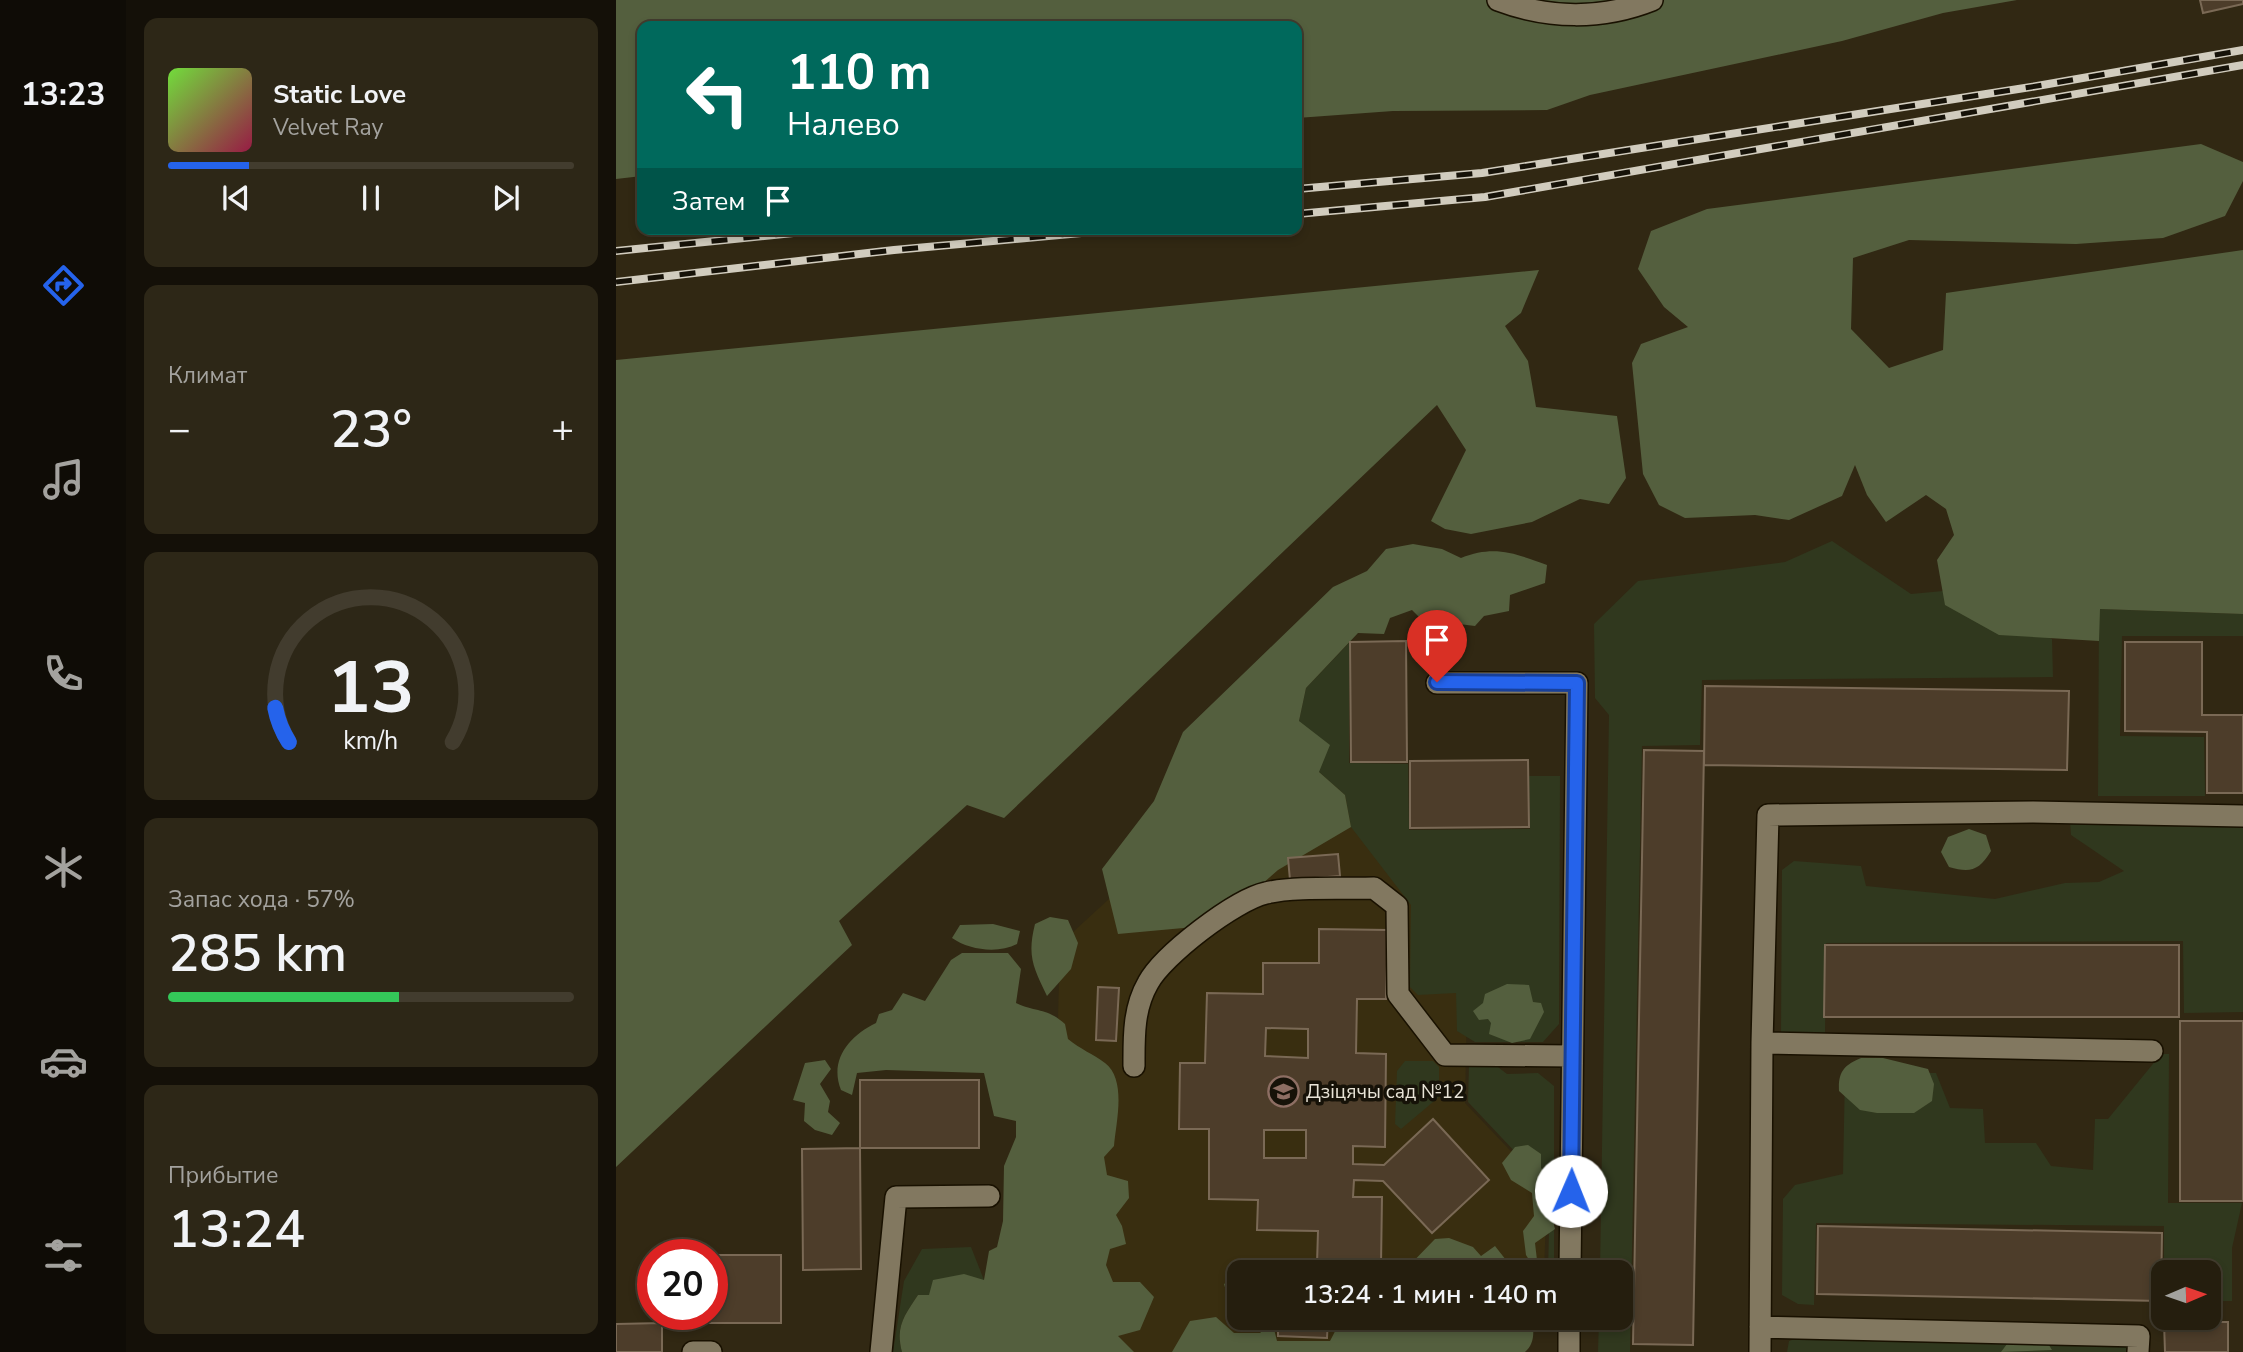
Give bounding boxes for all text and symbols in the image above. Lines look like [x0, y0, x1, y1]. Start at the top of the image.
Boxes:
text: 110 m [787, 39, 931, 106]
icon: left [672, 49, 763, 140]
text: 13:23 [21, 73, 105, 116]
text: Static Love [273, 77, 406, 112]
text: Налево [787, 103, 900, 146]
text: Velvet Ray [273, 112, 383, 143]
icon: previous [217, 179, 255, 217]
icon: pause [352, 179, 390, 217]
icon: next [487, 179, 525, 217]
icon: arrive [759, 182, 797, 220]
text: Затем [672, 184, 745, 219]
icon: directions [39, 261, 88, 310]
text: Климат [168, 360, 247, 391]
text: 23° [330, 394, 412, 465]
text: − [168, 404, 191, 455]
text: + [551, 404, 574, 455]
icon: music [39, 455, 88, 504]
pin [1407, 610, 1467, 682]
icon: arrive [1418, 621, 1456, 659]
text: 13 [327, 638, 415, 738]
icon: phone [39, 649, 88, 698]
text: km/h [343, 724, 399, 758]
icon: climate [39, 843, 88, 892]
text: Запас хода · 57% [168, 884, 355, 915]
text: 285 km [168, 918, 347, 989]
icon: car [39, 1037, 88, 1086]
school or university icon: Дзіцячы сад №12 [1266, 1074, 1300, 1108]
place label: Дзіцячы сад №12 [1306, 1079, 1464, 1105]
position arrow [1534, 1154, 1608, 1228]
text: Прибытие [168, 1160, 278, 1191]
text: 13:24 [168, 1194, 305, 1265]
icon: filters [39, 1231, 88, 1280]
speed limit sign: 20 [637, 1239, 728, 1330]
north arrow [2151, 1260, 2221, 1330]
map controls [2151, 1260, 2221, 1330]
text: 13:24 · 1 мин · 140 m [1302, 1277, 1558, 1312]

